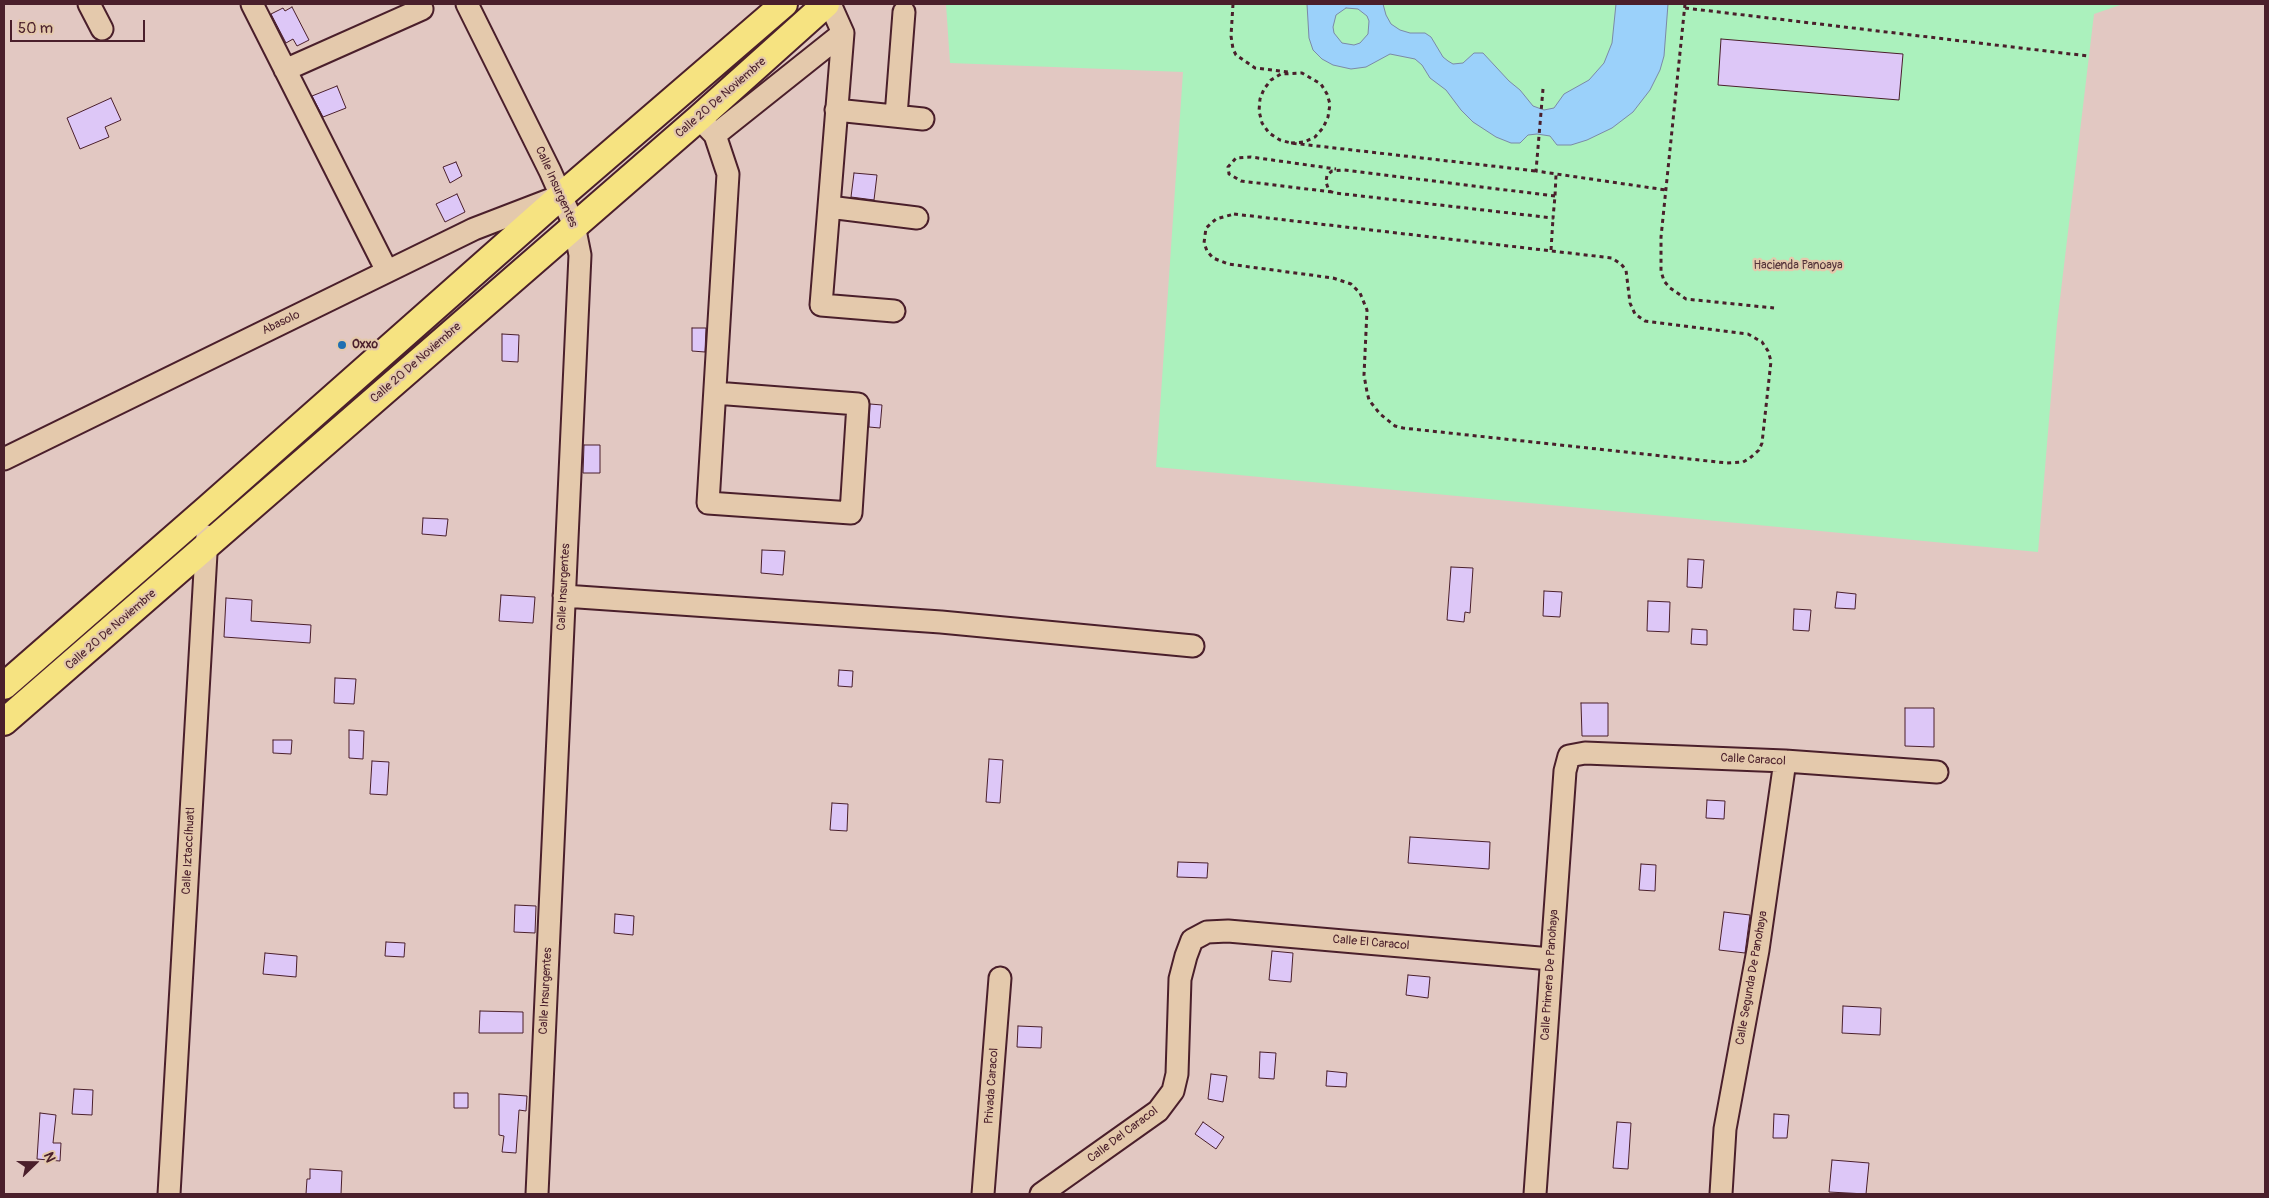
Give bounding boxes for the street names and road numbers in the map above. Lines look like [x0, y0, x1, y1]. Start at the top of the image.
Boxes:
street label: Calle 20 De Noviembre [673, 55, 769, 141]
street label: Calle Insurgentes [532, 144, 580, 230]
street label: Abasolo [260, 308, 302, 338]
street label: Calle 20 De Noviembre [368, 320, 464, 406]
street label: Calle Insurgentes [555, 543, 573, 631]
street label: Calle 20 De Noviembre [63, 587, 159, 673]
street label: Calle Caracol [1720, 751, 1786, 769]
street label: Calle Iztaccíhuatl [180, 807, 198, 895]
street label: Calle Primera De Panohaya [1538, 909, 1562, 1041]
street label: Calle Segunda De Panohaya [1733, 910, 1771, 1046]
street label: Calle El Caracol [1332, 932, 1410, 954]
street label: Calle Insurgentes [537, 947, 555, 1035]
street label: Privada Caracol [982, 1047, 1002, 1125]
street label: Calle Del Caracol [1085, 1104, 1161, 1166]

